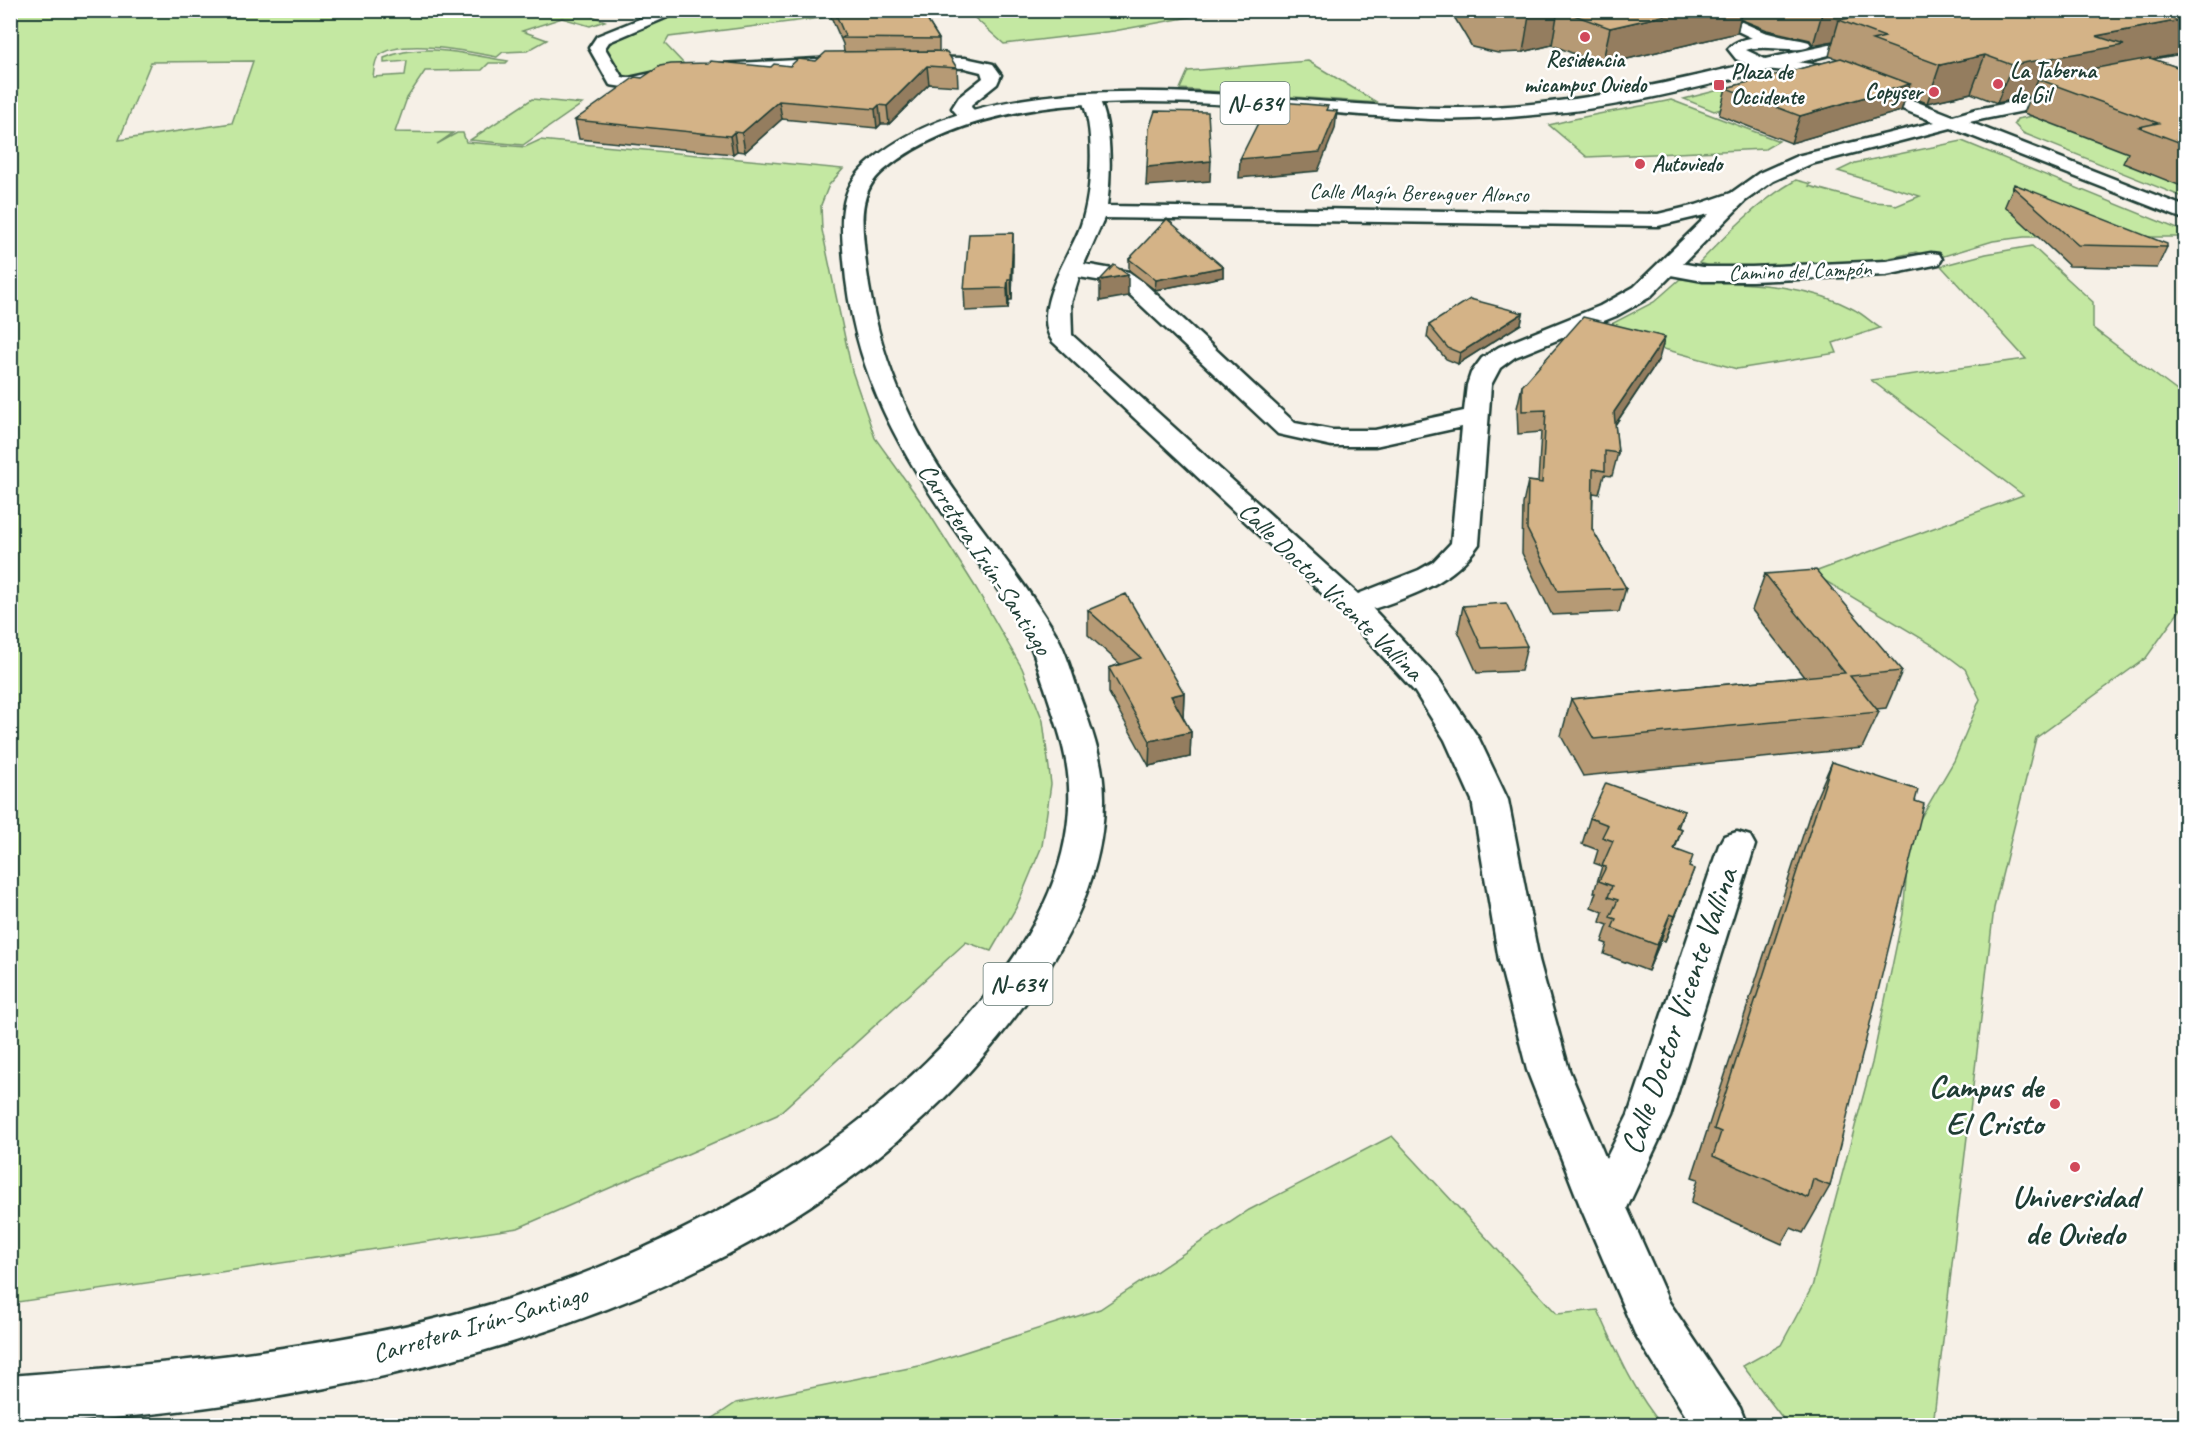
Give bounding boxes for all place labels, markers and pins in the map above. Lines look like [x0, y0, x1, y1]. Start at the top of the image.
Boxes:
marker: Residencia micampus Oviedo [1578, 30, 1592, 44]
place label: Residencia micampus Oviedo [1524, 46, 1648, 99]
place label: La Taberna de Gil [2010, 57, 2098, 110]
place label: Plaza de Occidente [1731, 58, 1805, 111]
marker: La Taberna de Gil [1991, 77, 2005, 91]
marker: Plaza de Occidente [1712, 78, 1726, 92]
place label: Copyser [1865, 78, 1925, 106]
marker: Copyser [1927, 85, 1941, 99]
place label: Autoviedo [1652, 150, 1724, 178]
marker: Autoviedo [1633, 157, 1647, 171]
place label: Campus de El Cristo [1929, 1066, 2046, 1144]
marker: Campus de El Cristo [2048, 1097, 2062, 1111]
marker: Universidad de Oviedo [2068, 1160, 2082, 1174]
place label: Universidad de Oviedo [2012, 1176, 2143, 1254]

